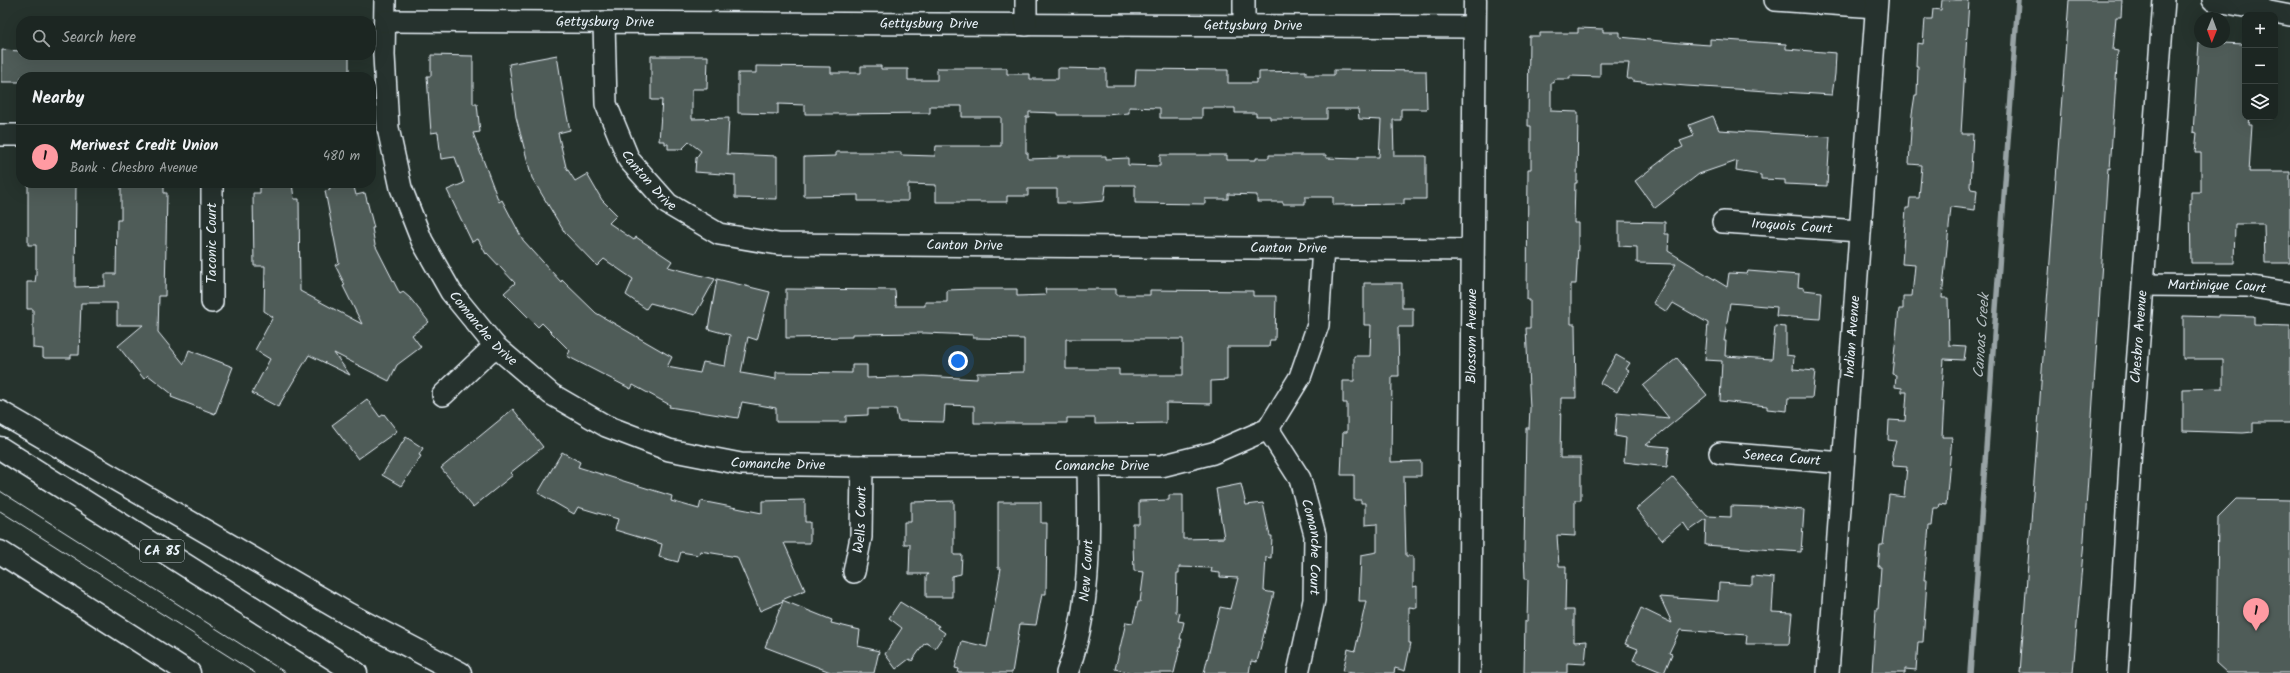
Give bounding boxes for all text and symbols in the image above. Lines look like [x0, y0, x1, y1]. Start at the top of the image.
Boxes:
street label: Gettysburg Drive [556, 11, 655, 33]
north arrow [2194, 12, 2230, 48]
map controls [2242, 12, 2278, 120]
button: + [2242, 12, 2278, 48]
street label: Gettysburg Drive [880, 13, 979, 35]
street label: Gettysburg Drive [1204, 15, 1303, 37]
search box [16, 16, 376, 60]
text: Search here [62, 26, 136, 50]
icon: search [30, 27, 52, 49]
button: − [2242, 48, 2278, 84]
button: layers [2242, 84, 2278, 120]
text: Nearby [32, 85, 84, 112]
text: Meriwest Credit Union [70, 134, 218, 158]
text: 1 [43, 146, 47, 167]
text: 480 m [323, 146, 360, 167]
street label: Canton Drive [615, 147, 681, 218]
text: Bank · Chesbro Avenue [70, 158, 198, 179]
street label: Taconic Court [201, 202, 223, 283]
street label: Iroquois Court [1750, 213, 1834, 240]
street label: Canton Drive [926, 234, 1004, 257]
street label: Canton Drive [1250, 237, 1328, 260]
street label: Martinique Court [2168, 274, 2268, 300]
street label: Comanche Drive [443, 286, 523, 372]
street label: Blossom Avenue [1461, 288, 1483, 384]
street label: Chesbro Avenue [2125, 289, 2154, 384]
water label: Canoas Creek [1967, 291, 1997, 379]
street label: Indian Avenue [1838, 294, 1867, 379]
your location [948, 351, 968, 371]
street label: Seneca Court [1742, 444, 1822, 472]
street label: Comanche Drive [729, 451, 826, 476]
street label: Comanche Drive [1055, 455, 1150, 477]
street label: Wells Court [847, 485, 873, 555]
street label: Comanche Court [1295, 496, 1326, 596]
street label: New Court [1073, 538, 1100, 603]
road number: CA 85 [140, 540, 184, 562]
pin: 1 [2243, 598, 2269, 631]

